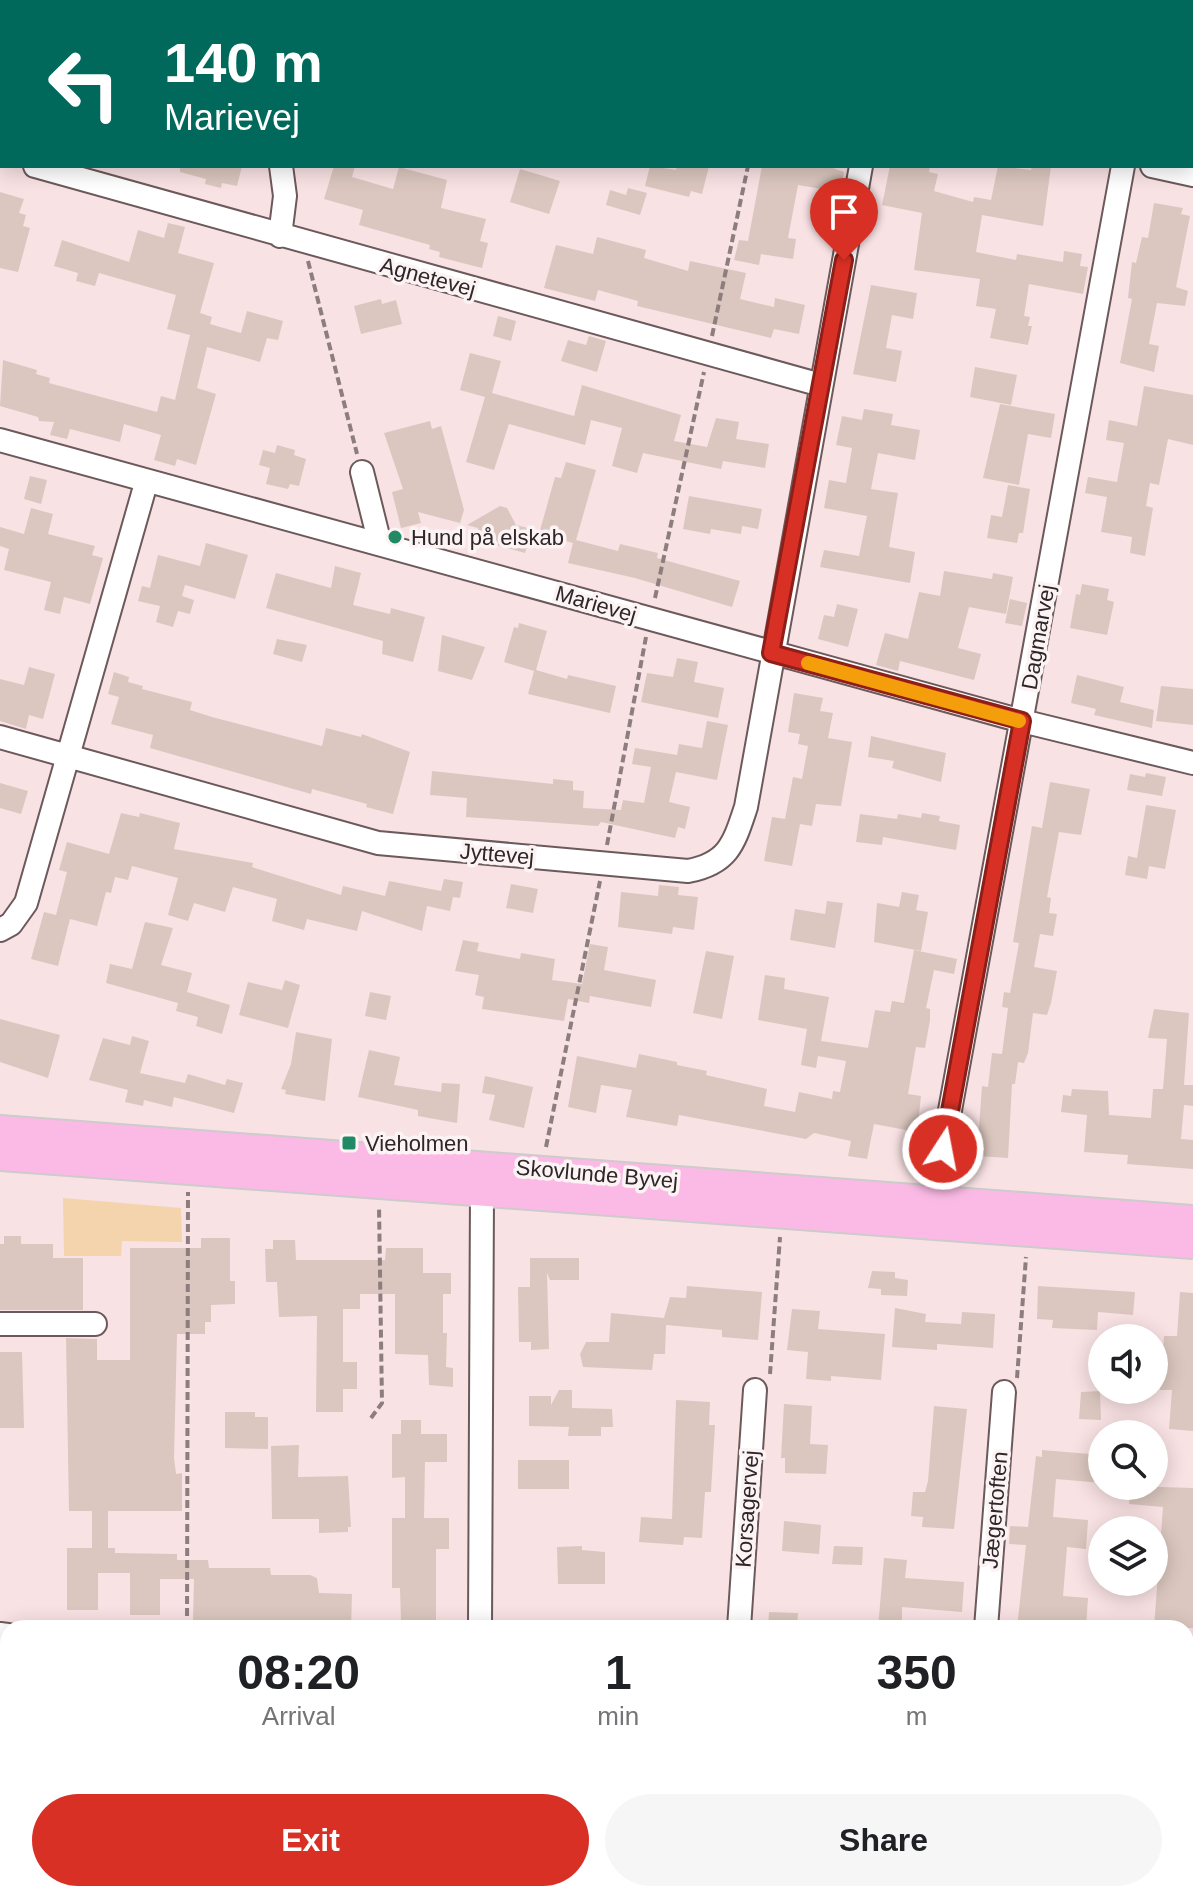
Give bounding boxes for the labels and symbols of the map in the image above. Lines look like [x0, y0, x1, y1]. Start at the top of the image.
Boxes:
pin [810, 178, 878, 260]
street label: Agnetevej [378, 252, 478, 302]
place label: Hund på elskab [411, 525, 564, 550]
marker: Hund på elskab [386, 528, 404, 546]
street label: Marievej [553, 581, 639, 627]
street label: Dagmarvej [1016, 582, 1060, 692]
street label: Jyttevej [459, 838, 535, 870]
position arrow [901, 1107, 985, 1191]
place label: Vieholmen [365, 1131, 469, 1156]
marker: Vieholmen [340, 1134, 358, 1152]
street label: Skovlunde Byvej [515, 1154, 679, 1194]
street label: Korsagervej [730, 1450, 764, 1568]
street label: Jægertoften [977, 1450, 1013, 1570]

